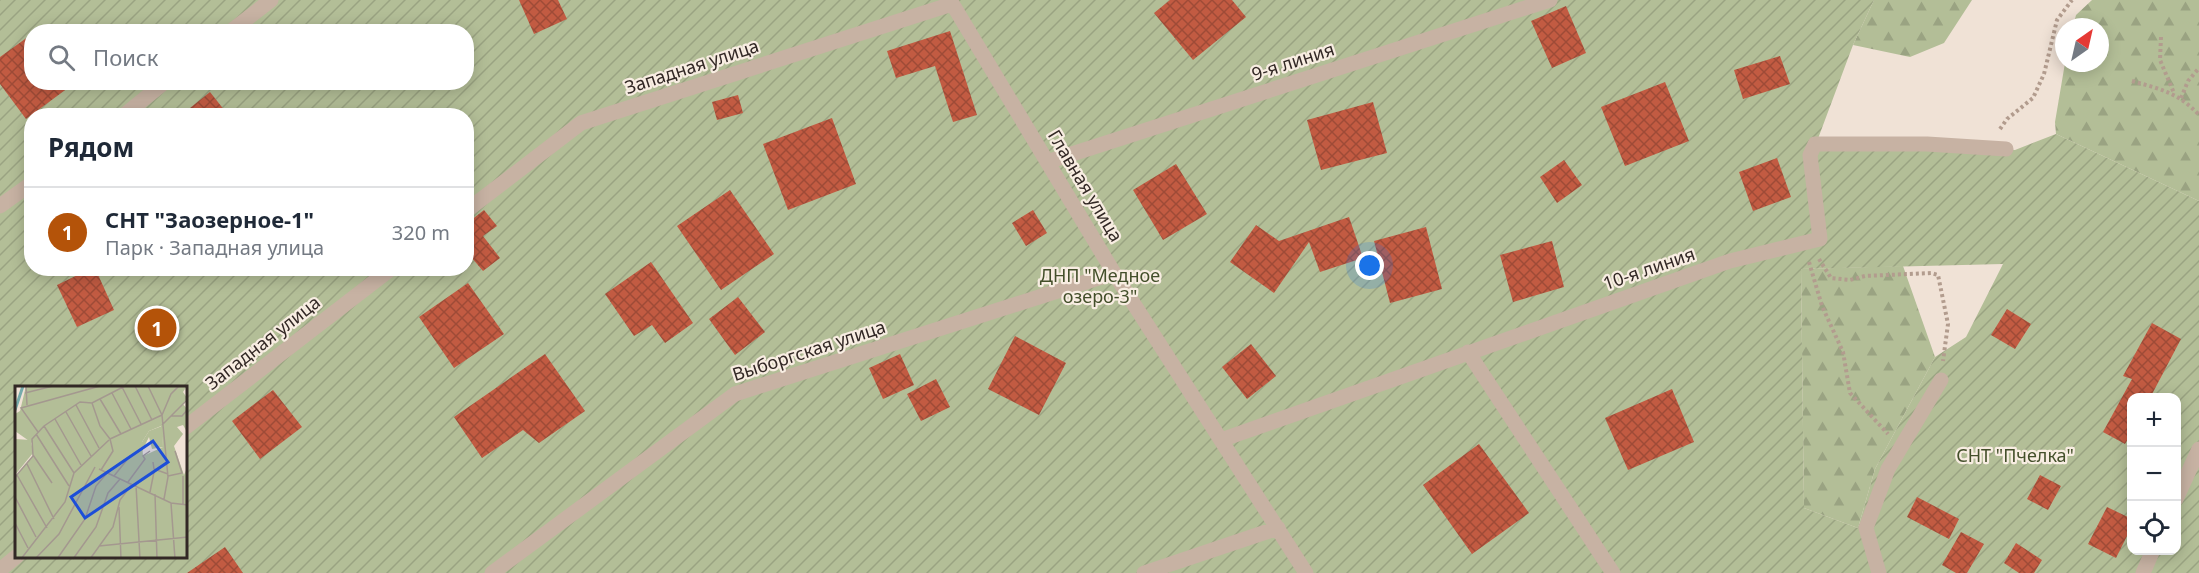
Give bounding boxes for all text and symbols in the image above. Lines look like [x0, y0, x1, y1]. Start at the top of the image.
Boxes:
north arrow [2055, 18, 2109, 72]
search box [24, 24, 474, 90]
street label: Западная улица [622, 33, 762, 99]
street label: 9-я линия [1248, 36, 1337, 86]
icon: search [45, 41, 78, 74]
text: Поиск [93, 42, 158, 72]
street label: Главная улица [1043, 125, 1129, 246]
text: Рядом [48, 129, 134, 165]
text: СНТ "Заозерное-1" [105, 204, 314, 234]
text: 1 [62, 219, 73, 246]
text: 320 m [392, 219, 450, 246]
text: Парк · Западная улица [105, 234, 324, 261]
street label: 10-я линия [1599, 241, 1698, 295]
your location [1355, 251, 1384, 280]
park label: ДНП "Медное озеро-3" [1040, 263, 1160, 308]
street label: Западная улица [200, 290, 325, 395]
pin: 1 [138, 306, 176, 350]
street label: Выборгская улица [729, 314, 888, 386]
inset map [15, 386, 188, 558]
map controls [2127, 393, 2181, 555]
button: + [2127, 393, 2181, 447]
park label: СНТ "Пчелка" [1956, 443, 2074, 467]
button: − [2127, 447, 2181, 501]
button: locate [2127, 501, 2181, 555]

